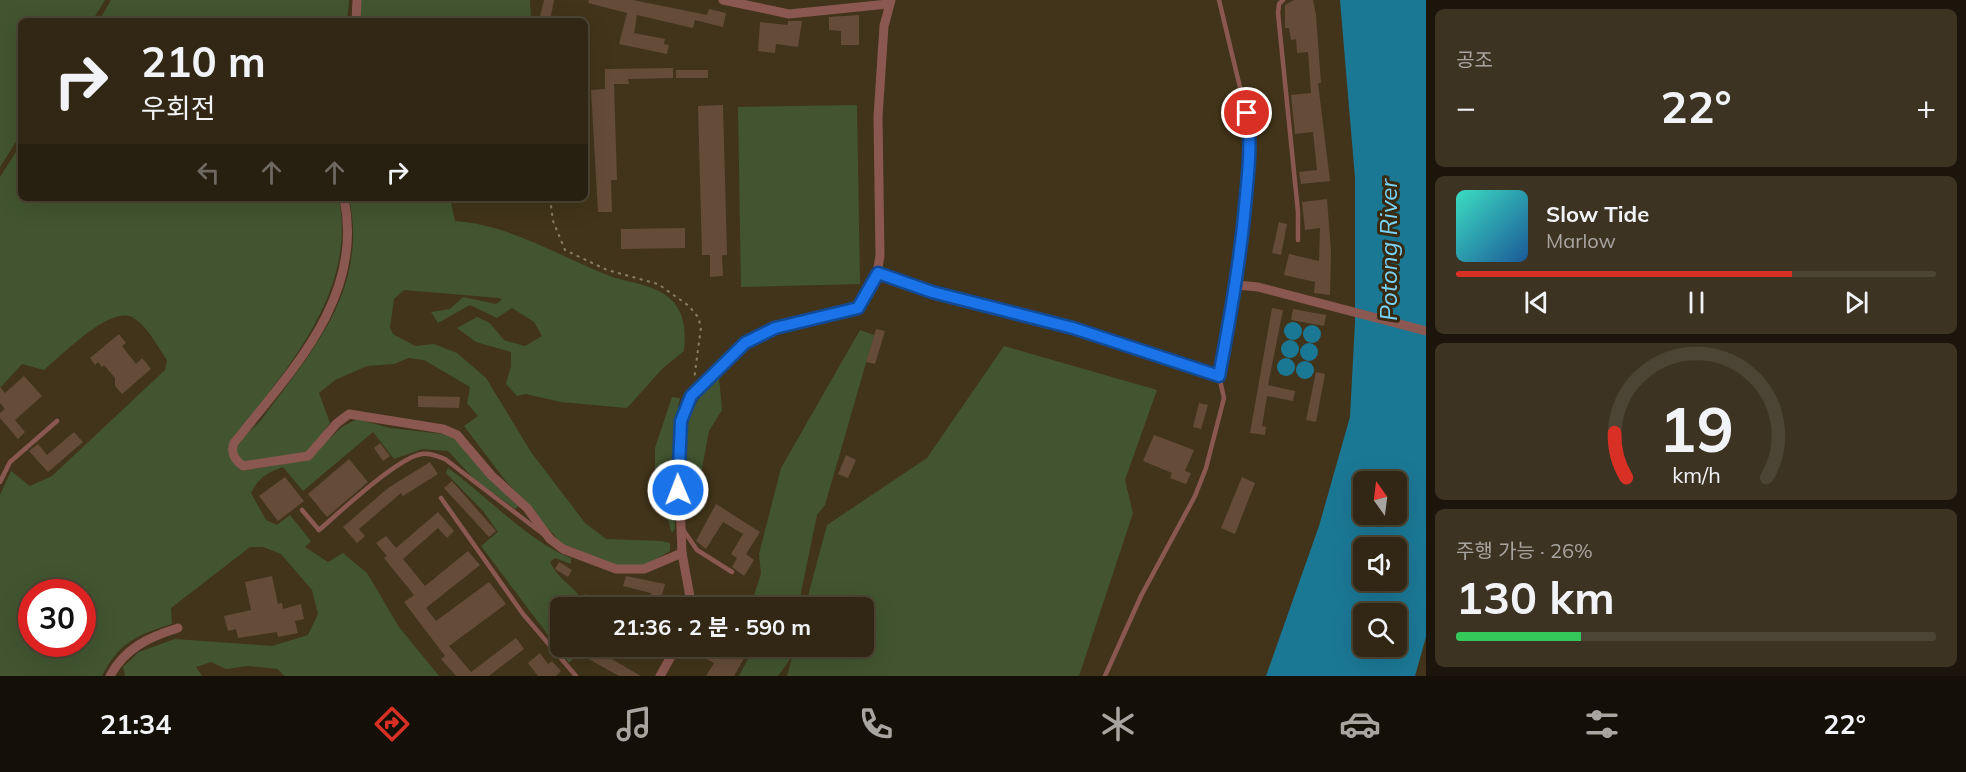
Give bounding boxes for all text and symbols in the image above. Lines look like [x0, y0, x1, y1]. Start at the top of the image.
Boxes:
text: 210 m [141, 35, 266, 88]
icon: right [42, 42, 120, 120]
text: 공조 [1456, 47, 1493, 72]
text: 22° [1660, 78, 1732, 134]
text: − [1456, 86, 1476, 127]
text: + [1916, 86, 1936, 127]
pin [1221, 87, 1272, 138]
text: 우회전 [141, 91, 216, 125]
icon: arrive [1230, 96, 1263, 129]
icon: left [192, 156, 225, 189]
icon: ahead [255, 156, 288, 189]
icon: ahead [318, 156, 351, 189]
icon: right [381, 156, 414, 189]
water label: Potong River [1373, 178, 1403, 321]
text: Slow Tide [1546, 200, 1649, 228]
text: Marlow [1546, 228, 1616, 253]
icon: previous [1520, 286, 1553, 319]
icon: pause [1680, 286, 1713, 319]
icon: next [1840, 286, 1873, 319]
text: 19 [1659, 390, 1733, 469]
position arrow [646, 458, 710, 522]
text: km/h [1672, 462, 1720, 489]
north arrow [1353, 471, 1407, 525]
map controls [1353, 471, 1407, 657]
button: sound [1353, 537, 1407, 591]
text: 주행 가능 · 26% [1456, 538, 1593, 563]
text: 130 km [1456, 569, 1615, 625]
speed limit sign: 30 [18, 579, 96, 657]
button: search [1353, 603, 1407, 657]
text: 21:36 · 2 분 · 590 m [613, 613, 811, 641]
icon: directions [371, 703, 413, 745]
icon: music [613, 703, 655, 745]
icon: phone [855, 703, 897, 745]
icon: climate [1097, 703, 1139, 745]
icon: car [1339, 703, 1381, 745]
icon: filters [1581, 703, 1623, 745]
text: 21:34 [100, 707, 171, 741]
text: 22° [1823, 707, 1866, 741]

